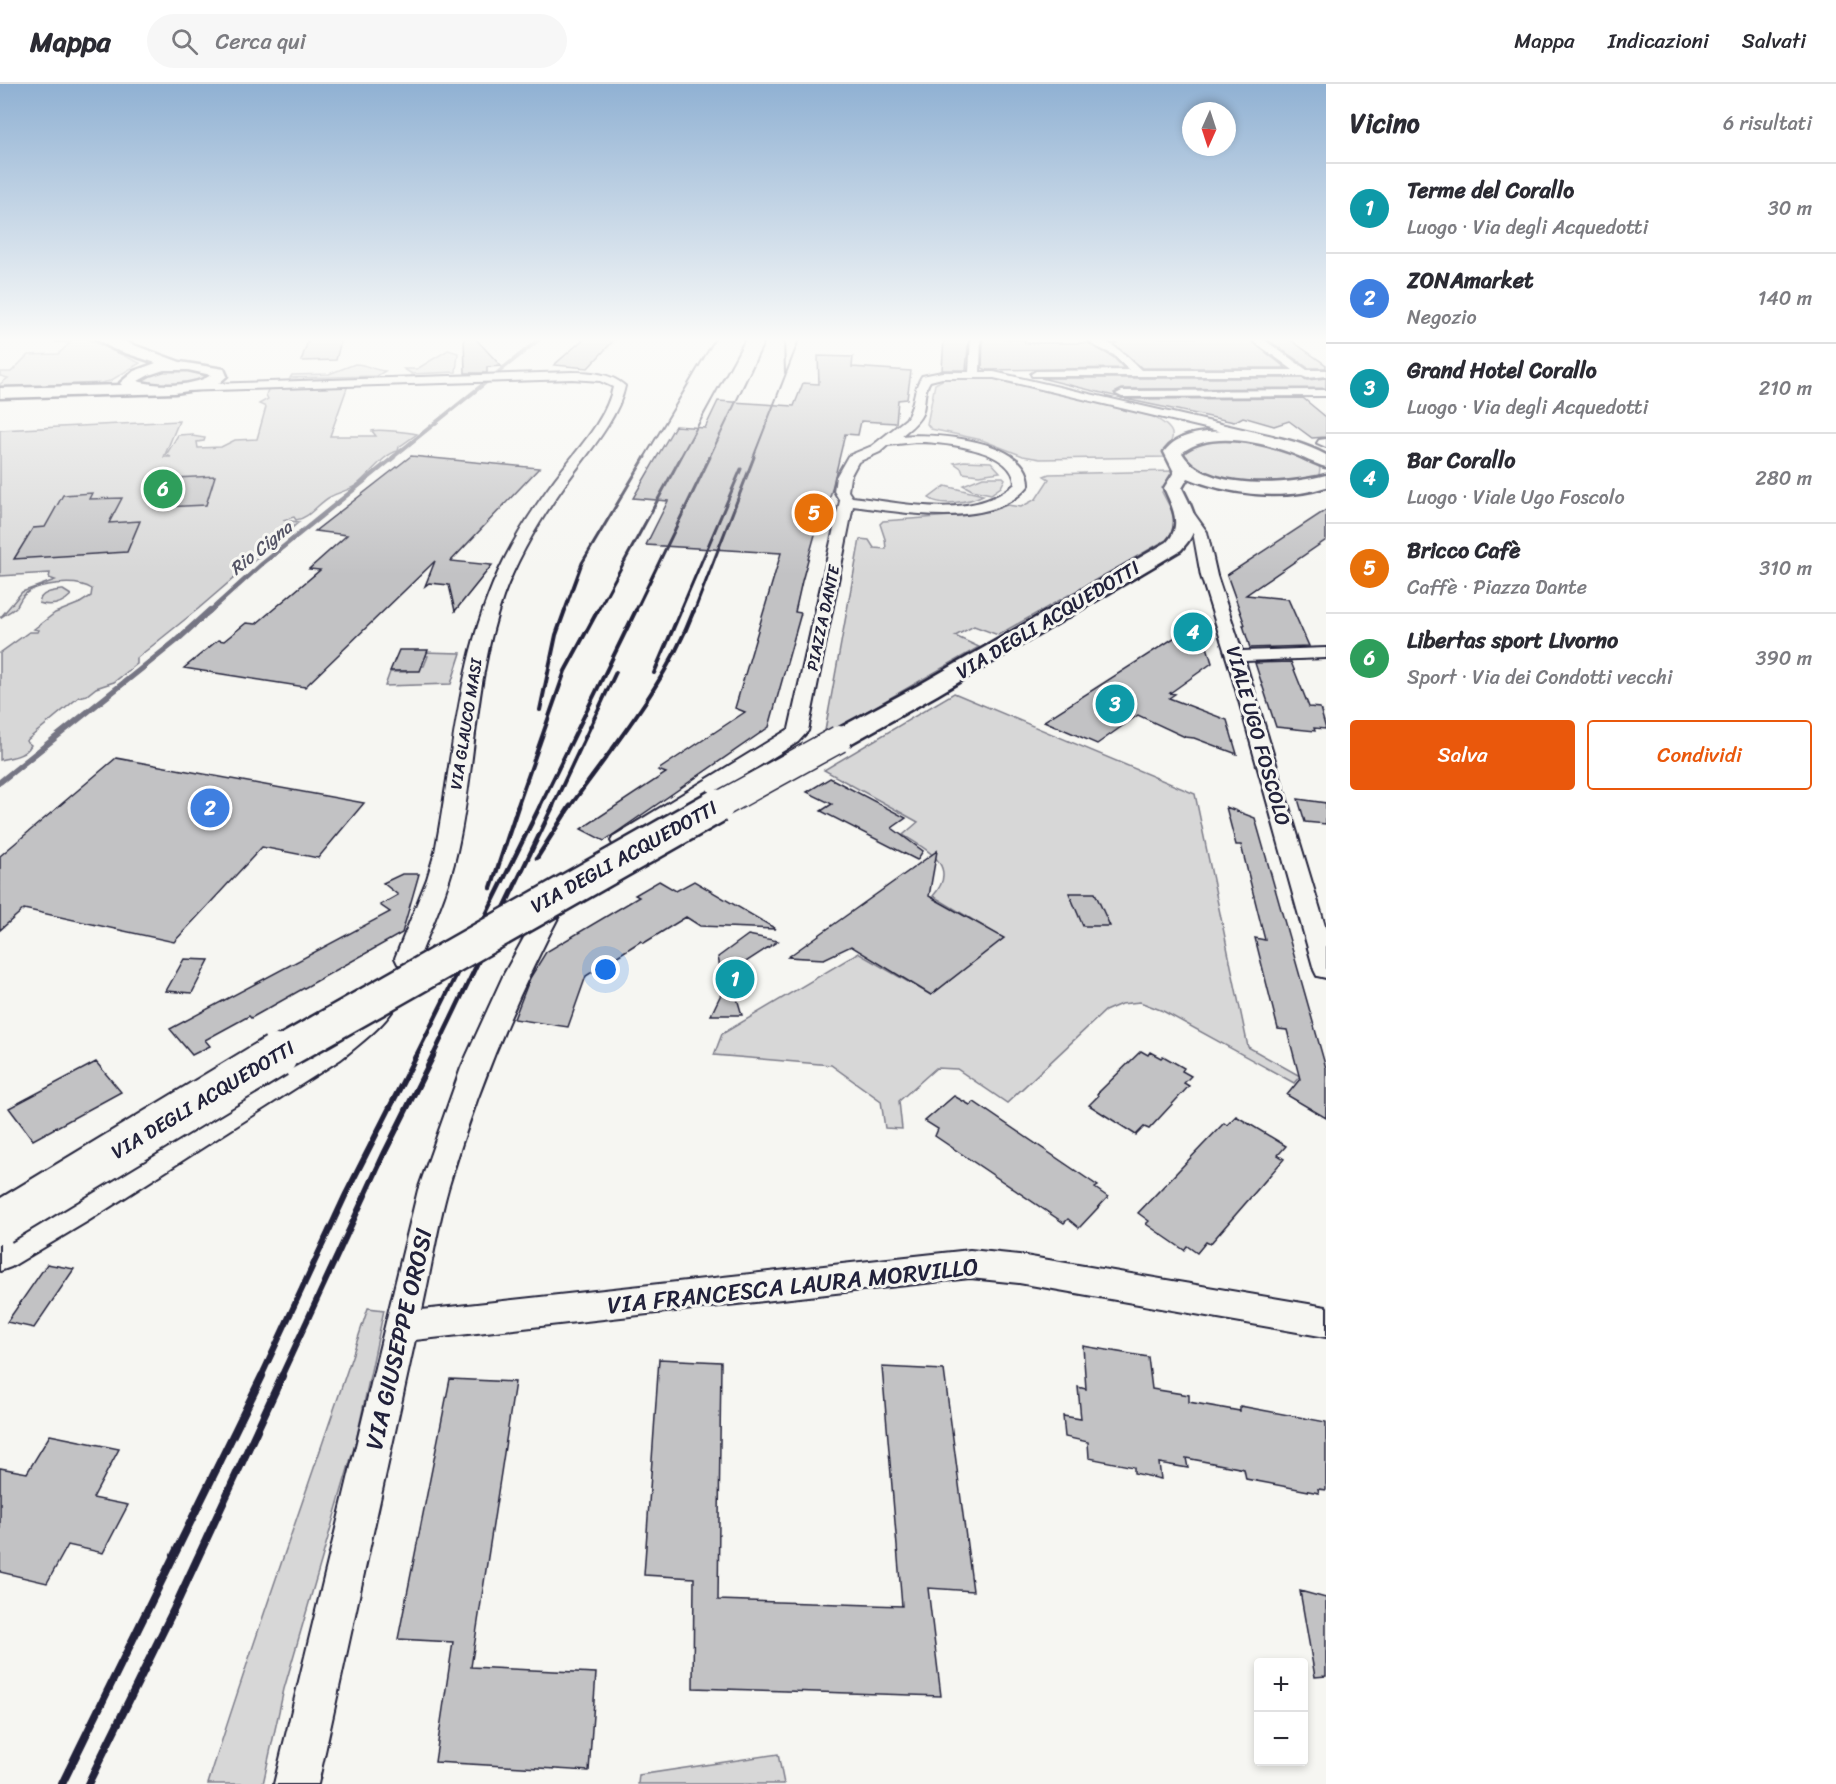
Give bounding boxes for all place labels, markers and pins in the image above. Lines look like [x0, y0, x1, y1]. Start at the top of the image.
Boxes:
pin: 6 [144, 466, 182, 512]
pin: 5 [794, 490, 834, 536]
pin: 4 [1174, 610, 1212, 654]
pin: 3 [1096, 682, 1134, 726]
pin: 2 [190, 786, 230, 830]
pin: 1 [716, 956, 754, 1002]

